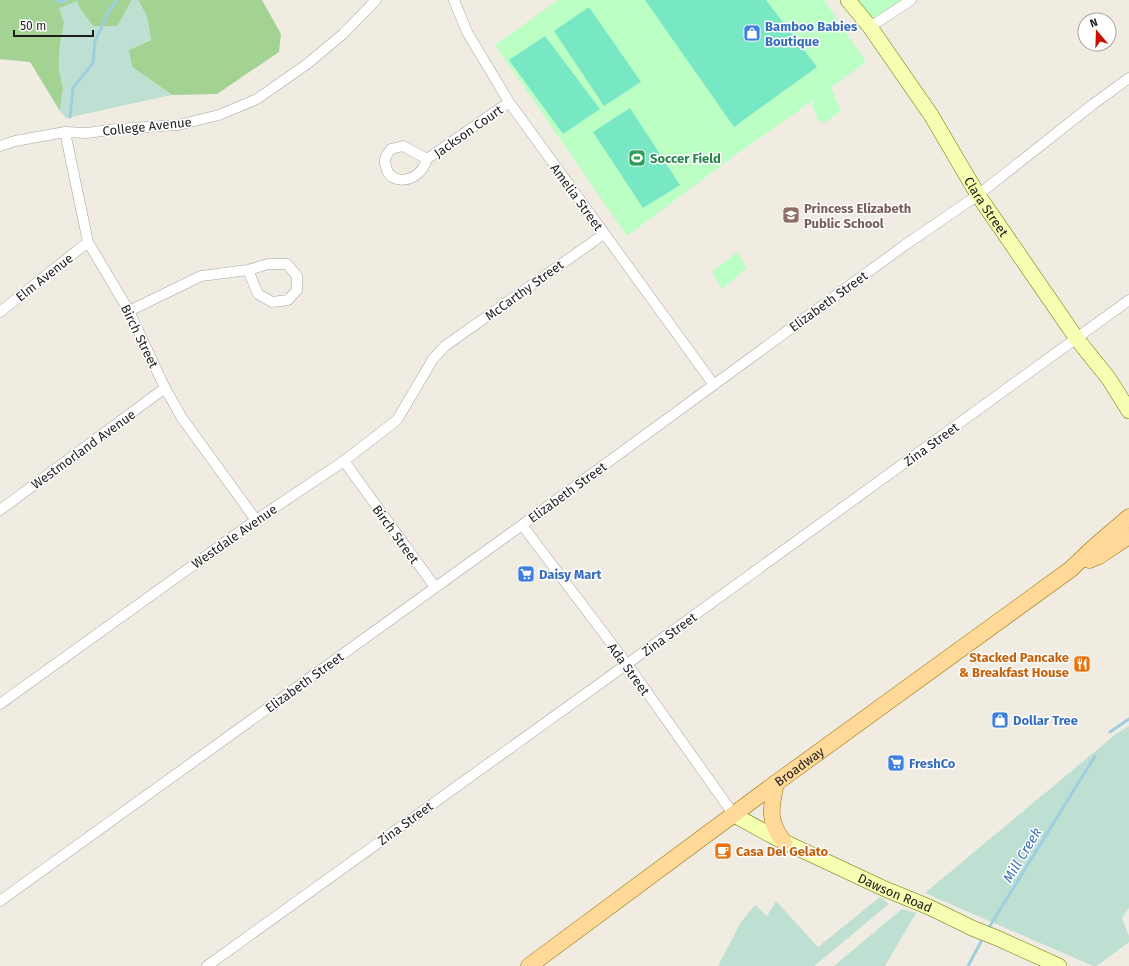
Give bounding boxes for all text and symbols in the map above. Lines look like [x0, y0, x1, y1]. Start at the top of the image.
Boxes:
scale bar [14, 12, 93, 38]
north arrow [1077, 12, 1117, 52]
text: N [1088, 16, 1099, 30]
text: 50 m [20, 19, 46, 33]
place label: Bamboo Babies Boutique [765, 19, 858, 49]
shop icon: Bamboo Babies Boutique [742, 23, 762, 43]
street label: Jackson Court [431, 102, 506, 161]
street label: College Avenue [102, 114, 192, 139]
sports icon: Soccer Field [627, 148, 647, 168]
place label: Soccer Field [650, 151, 721, 166]
street label: Amelia Street [547, 161, 606, 234]
street label: Clara Street [961, 174, 1011, 240]
place label: Princess Elizabeth Public School [804, 201, 911, 231]
school or university icon: Princess Elizabeth Public School [781, 205, 801, 225]
street label: Elm Avenue [13, 250, 76, 304]
street label: McCarthy Street [482, 257, 567, 324]
street label: Elizabeth Street [786, 268, 870, 335]
street label: Birch Street [118, 302, 161, 371]
street label: Westmorland Avenue [28, 407, 138, 492]
street label: Zina Street [901, 419, 962, 469]
street label: Elizabeth Street [525, 459, 609, 526]
street label: Westdale Avenue [189, 501, 280, 571]
street label: Birch Street [369, 502, 422, 567]
supermarket icon: Daisy Mart [516, 564, 536, 584]
place label: Daisy Mart [539, 567, 603, 582]
street label: Zina Street [639, 609, 700, 659]
street label: Ada Street [605, 640, 653, 699]
street label: Elizabeth Street [262, 649, 346, 716]
place label: Stacked Pancake & Breakfast House [959, 650, 1069, 680]
restaurant icon: Stacked Pancake & Breakfast House [1072, 654, 1092, 674]
shop icon: Dollar Tree [990, 710, 1010, 730]
place label: Dollar Tree [1013, 713, 1078, 728]
street label: Broadway [772, 743, 828, 790]
supermarket icon: FreshCo [886, 753, 906, 773]
place label: FreshCo [909, 756, 956, 771]
street label: Zina Street [375, 798, 436, 848]
water label: Mill Creek [999, 824, 1046, 886]
cafe icon: Casa Del Gelato [713, 841, 733, 861]
place label: Casa Del Gelato [736, 844, 829, 859]
street label: Dawson Road [855, 870, 934, 916]

